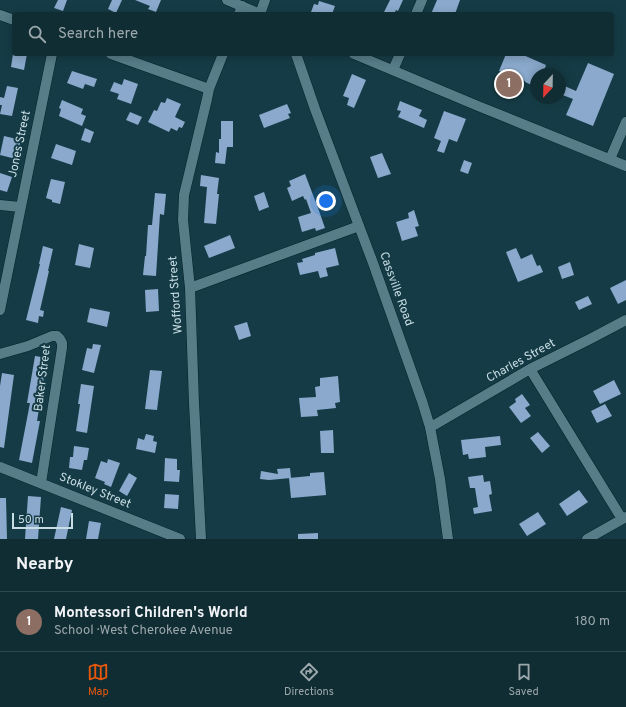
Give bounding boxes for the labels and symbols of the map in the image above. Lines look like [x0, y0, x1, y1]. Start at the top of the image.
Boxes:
north arrow [530, 68, 566, 104]
pin: 1 [496, 69, 522, 99]
street label: Jones Street [5, 109, 35, 179]
your location [316, 191, 336, 211]
street label: Cassville Road [375, 250, 417, 328]
street label: Wofford Street [165, 255, 187, 335]
street label: Charles Street [484, 335, 558, 387]
street label: Baker Street [31, 344, 55, 412]
street label: Stokley Street [57, 469, 133, 513]
scale bar [12, 511, 73, 530]

